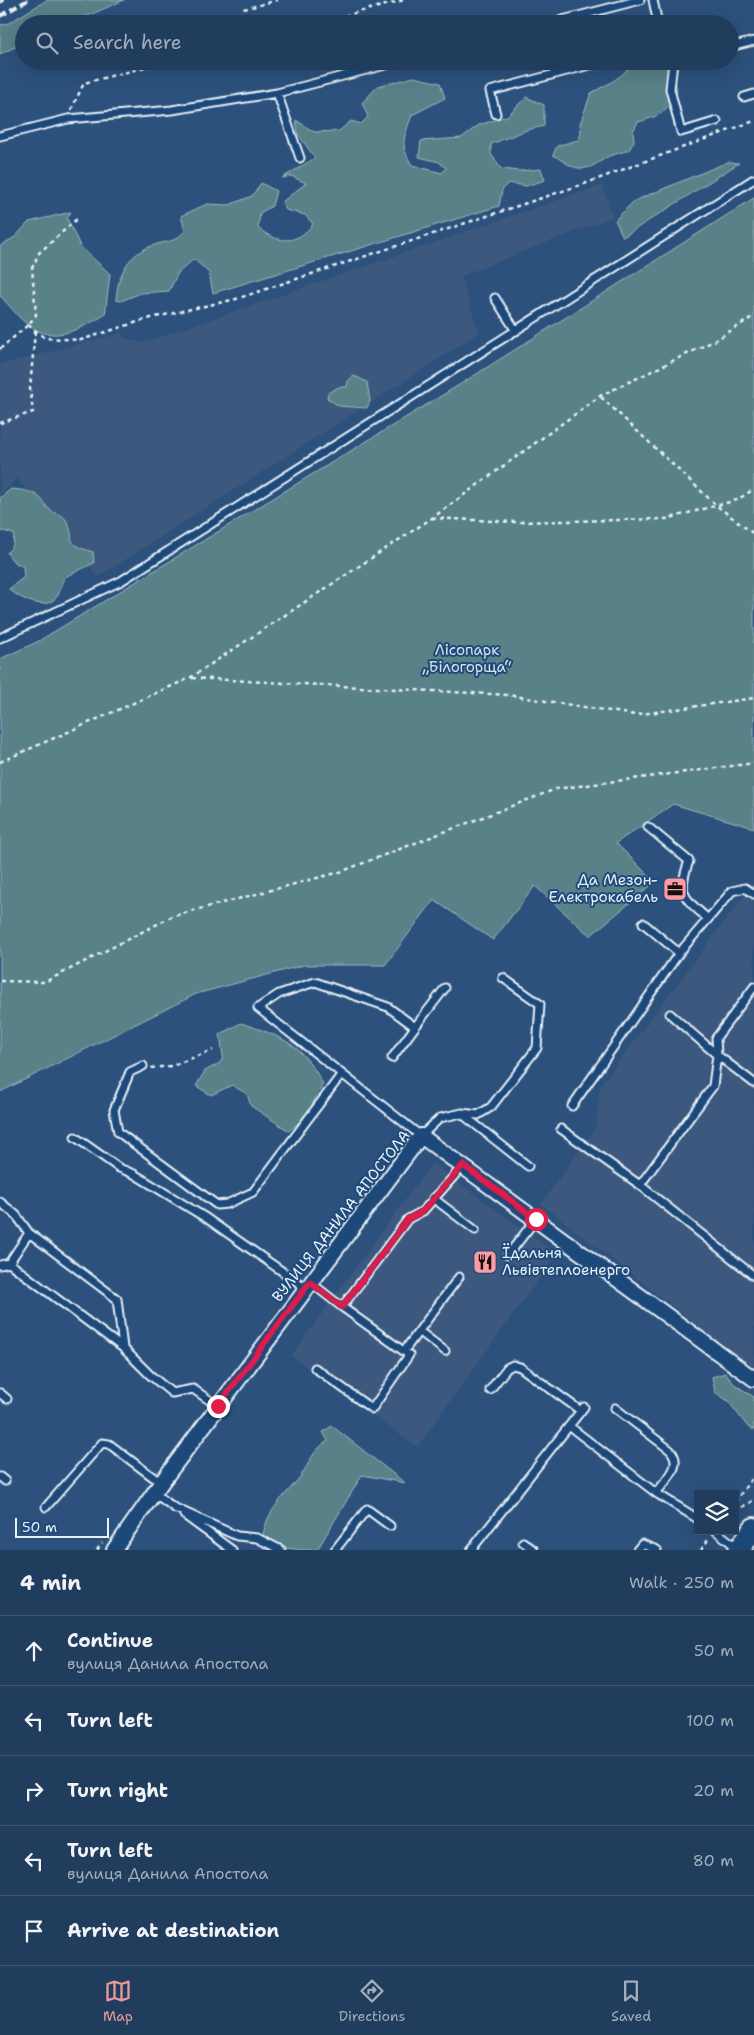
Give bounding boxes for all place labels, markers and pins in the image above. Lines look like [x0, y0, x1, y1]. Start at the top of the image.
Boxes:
place label: Да Мезон- Електрокабель [549, 870, 658, 907]
office icon: Да Мезон- Електрокабель [662, 876, 688, 902]
place label: Їдальня Львівтеплоенерго [502, 1243, 630, 1280]
restaurant icon: Їдальня Львівтеплоенерго [472, 1249, 498, 1275]

